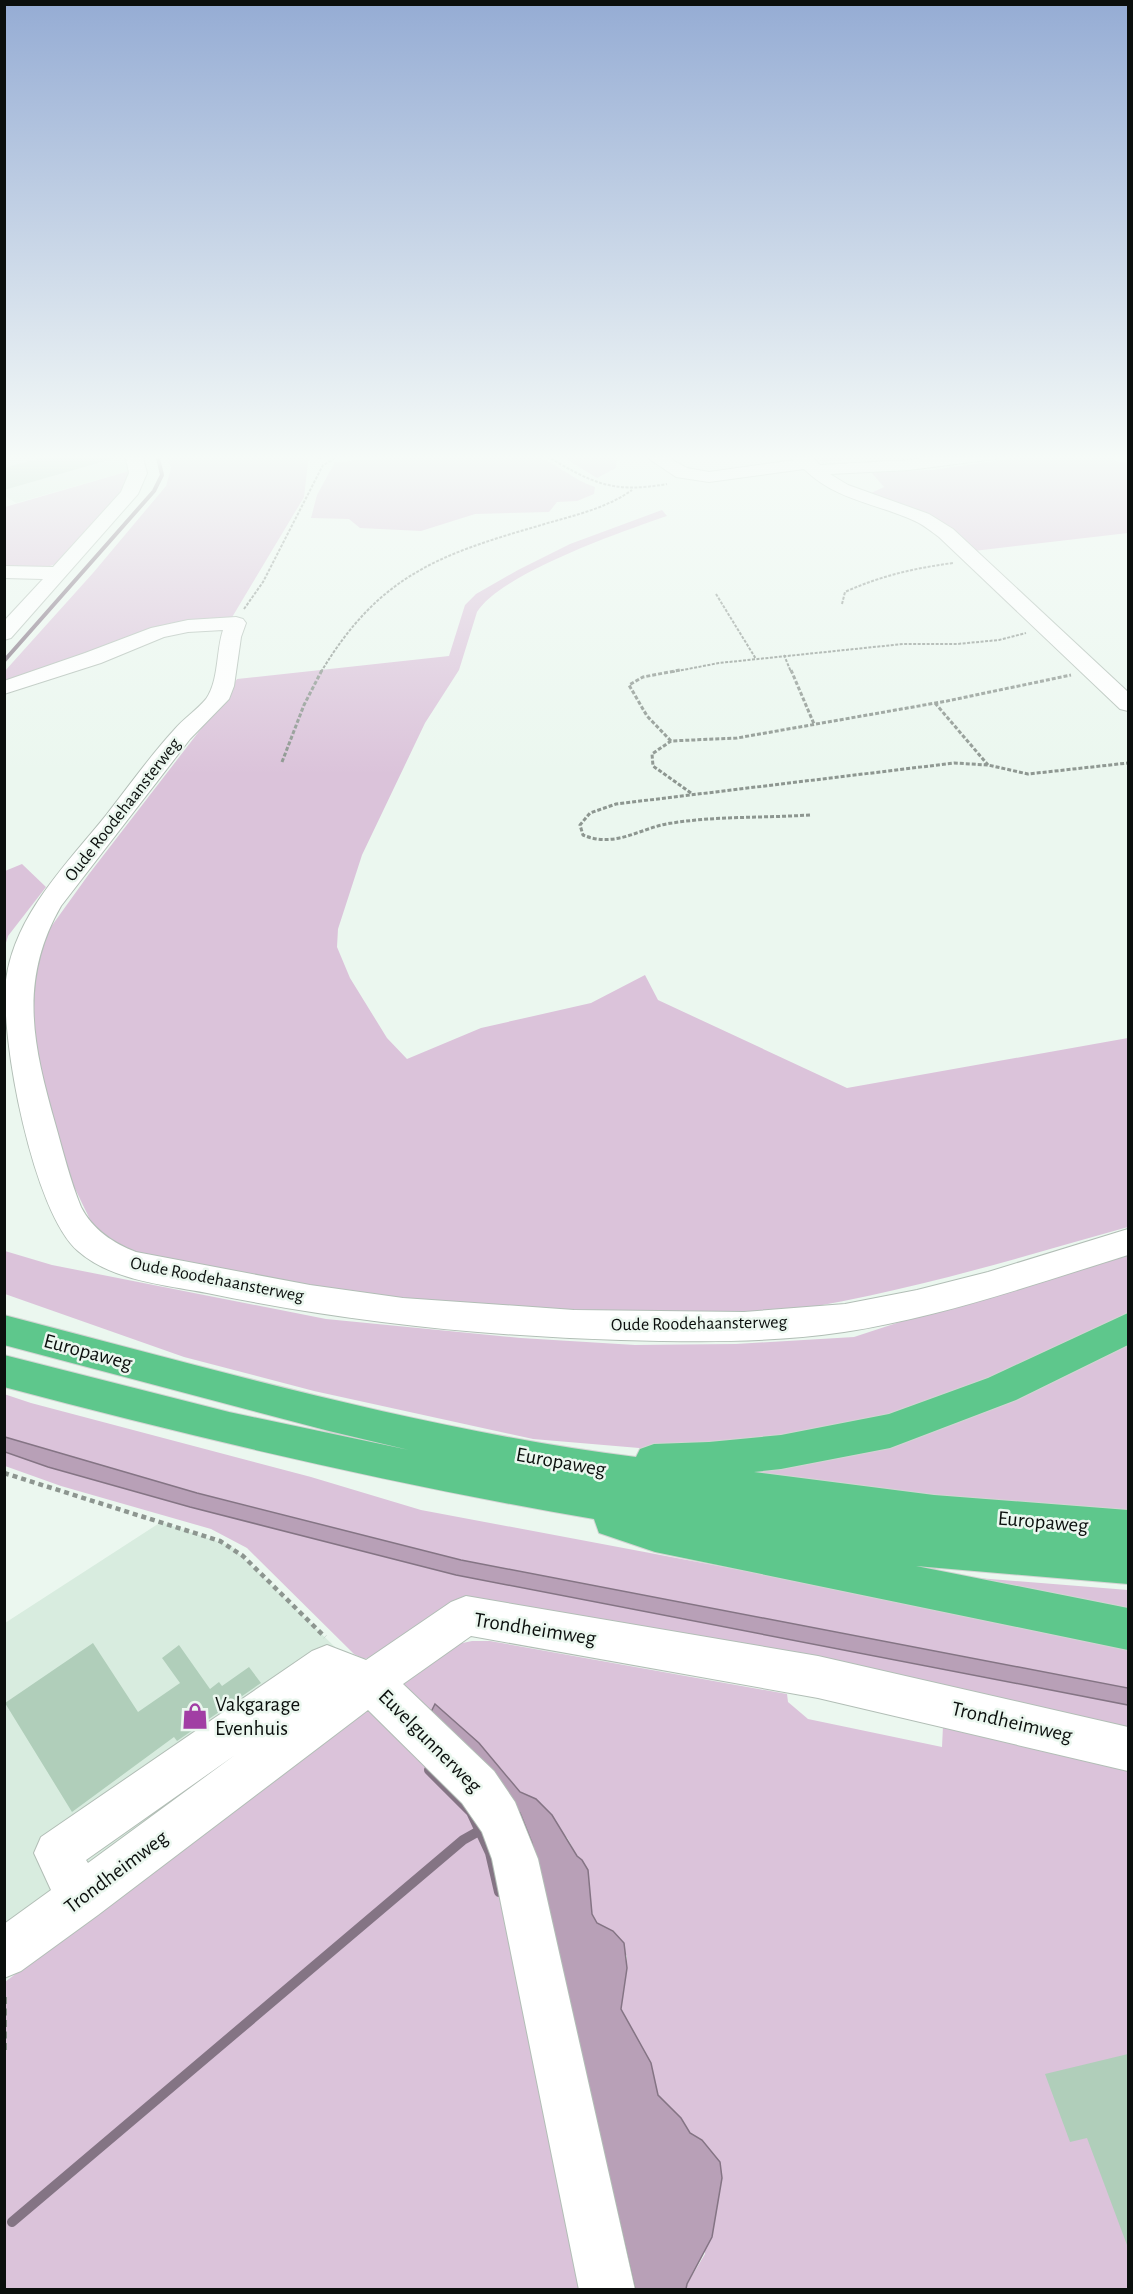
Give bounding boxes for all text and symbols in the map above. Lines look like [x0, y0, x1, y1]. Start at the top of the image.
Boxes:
street label: Oude Roodehaansterweg [62, 735, 184, 885]
street label: Oude Roodehaansterweg [129, 1254, 305, 1306]
street label: Oude Roodehaansterweg [611, 1313, 787, 1335]
street label: Europaweg [41, 1330, 135, 1374]
street label: Europaweg [514, 1444, 608, 1480]
street label: Europaweg [997, 1508, 1090, 1536]
street label: Trondheimweg [473, 1609, 598, 1649]
street label: Euvelgunnerweg [374, 1685, 486, 1797]
place label: Vakgarage Evenhuis [215, 1694, 300, 1739]
street label: Trondheimweg [950, 1698, 1075, 1746]
shop icon: Vakgarage Evenhuis [180, 1701, 210, 1731]
street label: Trondheimweg [60, 1826, 172, 1917]

